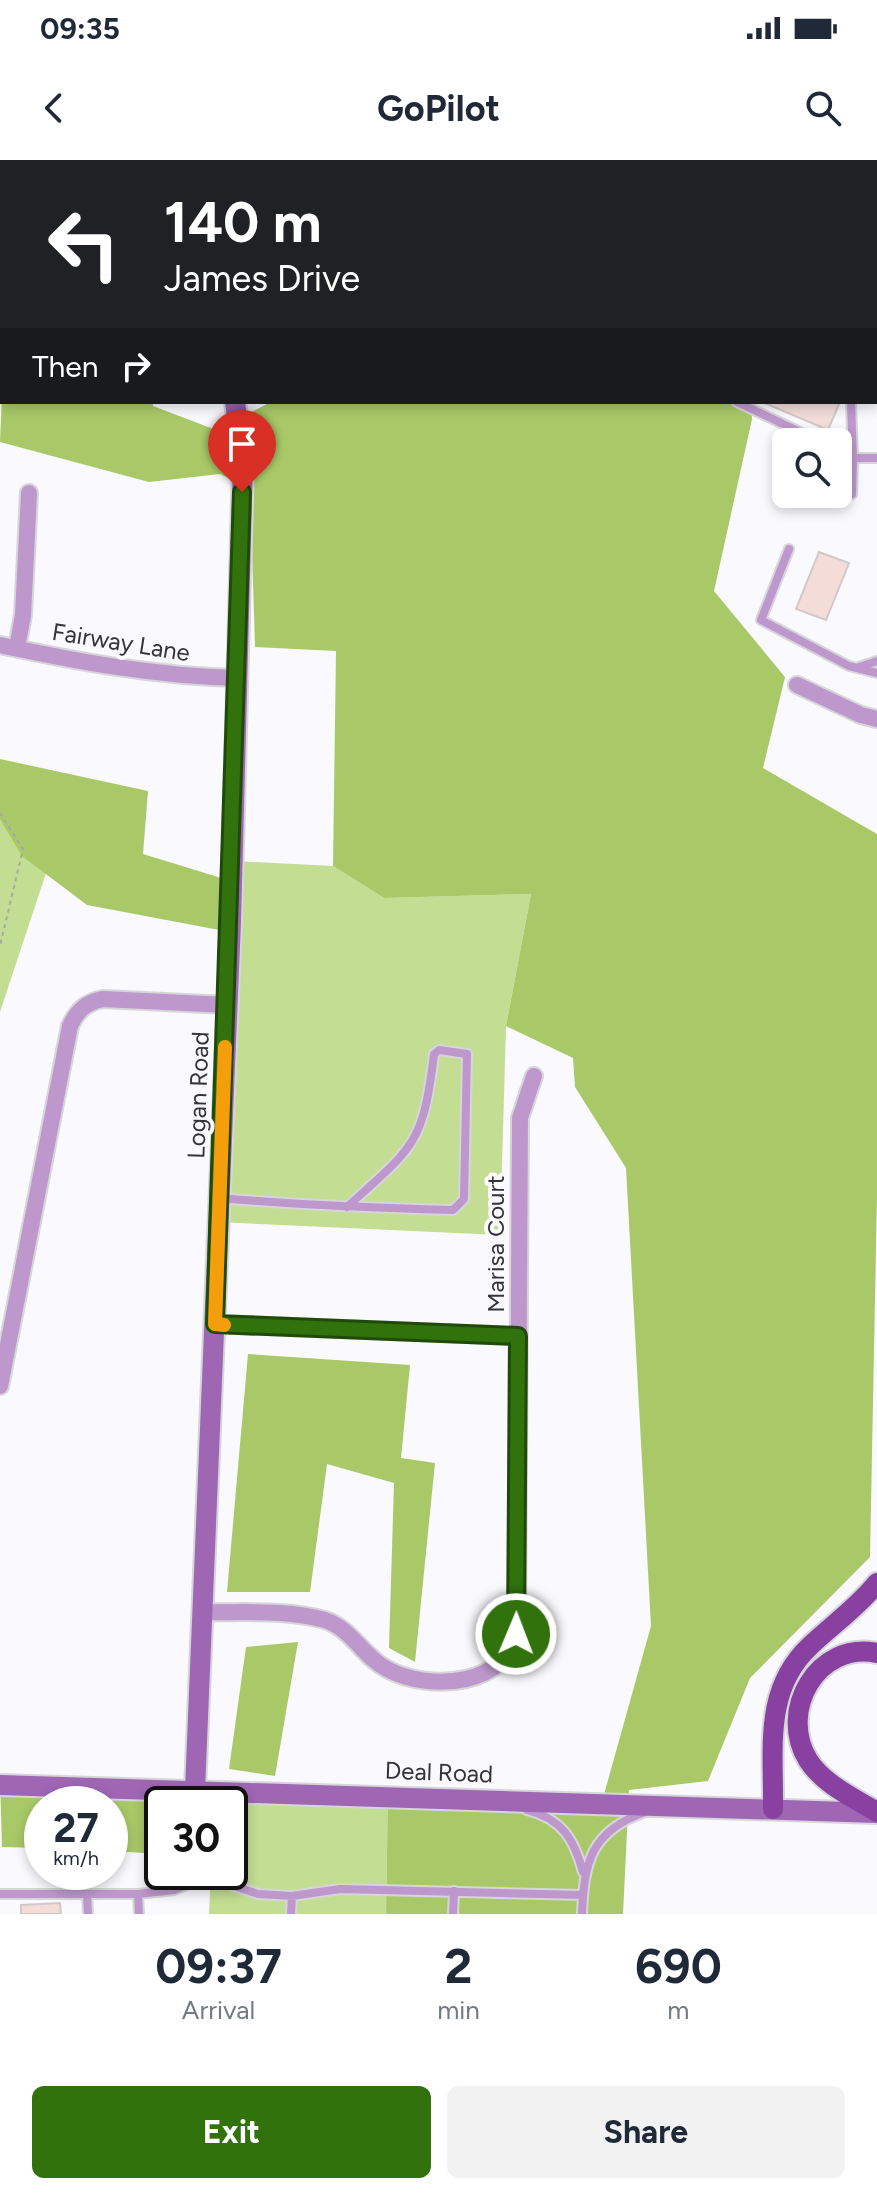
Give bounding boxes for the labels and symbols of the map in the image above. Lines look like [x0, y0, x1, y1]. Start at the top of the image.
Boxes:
pin [208, 410, 276, 492]
street label: Fairway Lane [50, 617, 192, 667]
street label: Logan Road [181, 1031, 215, 1159]
street label: Marisa Court [481, 1175, 510, 1313]
position arrow [474, 1592, 558, 1676]
street label: Deal Road [384, 1756, 494, 1788]
speed limit sign: 30 [144, 1786, 248, 1890]

